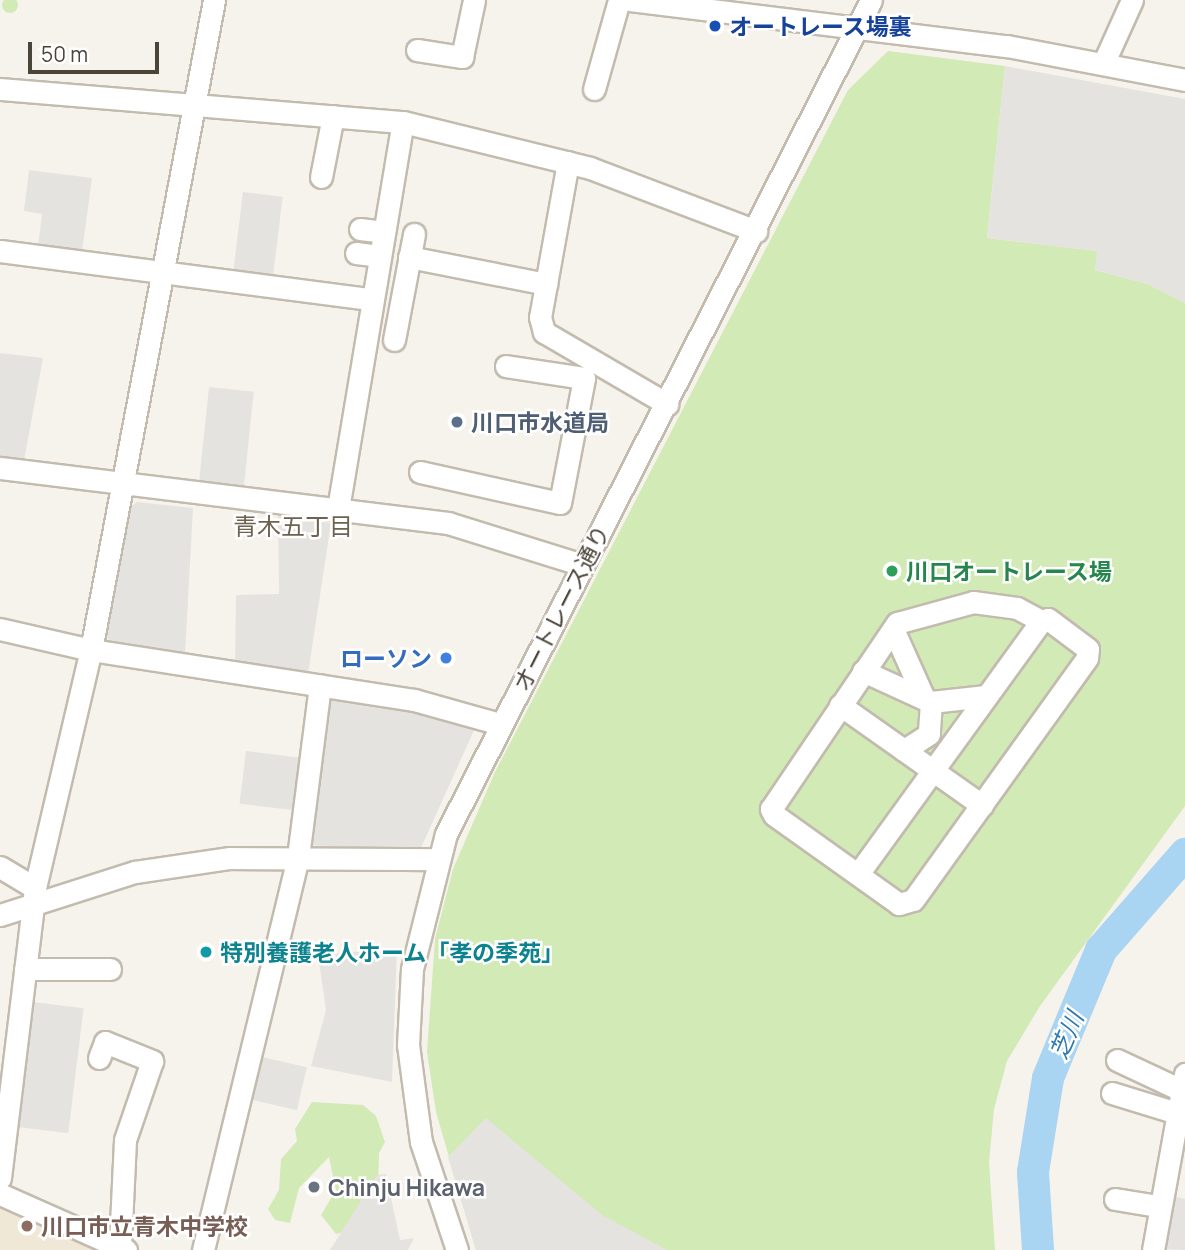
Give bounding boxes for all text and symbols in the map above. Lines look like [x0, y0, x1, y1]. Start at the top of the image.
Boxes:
place label: オートレース場裏 [729, 12, 913, 40]
marker: オートレース場裏 [707, 18, 723, 34]
scale bar [32, 28, 163, 72]
text: 50 m [41, 40, 88, 68]
place label: 川口市水道局 [471, 408, 609, 436]
marker: 川口市水道局 [449, 414, 465, 430]
district label: 青木五丁目 [233, 512, 353, 540]
street label: オートレース通り [507, 520, 615, 696]
place label: 川口オートレース場 [906, 557, 1113, 585]
marker: 川口オートレース場 [884, 563, 900, 579]
place label: ローソン [340, 644, 432, 672]
marker: ローソン [438, 650, 454, 666]
place label: 特別養護老人ホーム「孝の季苑」 [220, 938, 565, 966]
marker: 特別養護老人ホーム「孝の季苑」 [198, 944, 214, 960]
water label: 芝川 [1043, 1007, 1089, 1063]
place label: Chinju Hikawa [328, 1173, 485, 1201]
marker: Chinju Hikawa [306, 1179, 322, 1195]
place label: 川口市立青木中学校 [41, 1212, 248, 1240]
marker: 川口市立青木中学校 [19, 1218, 35, 1234]

